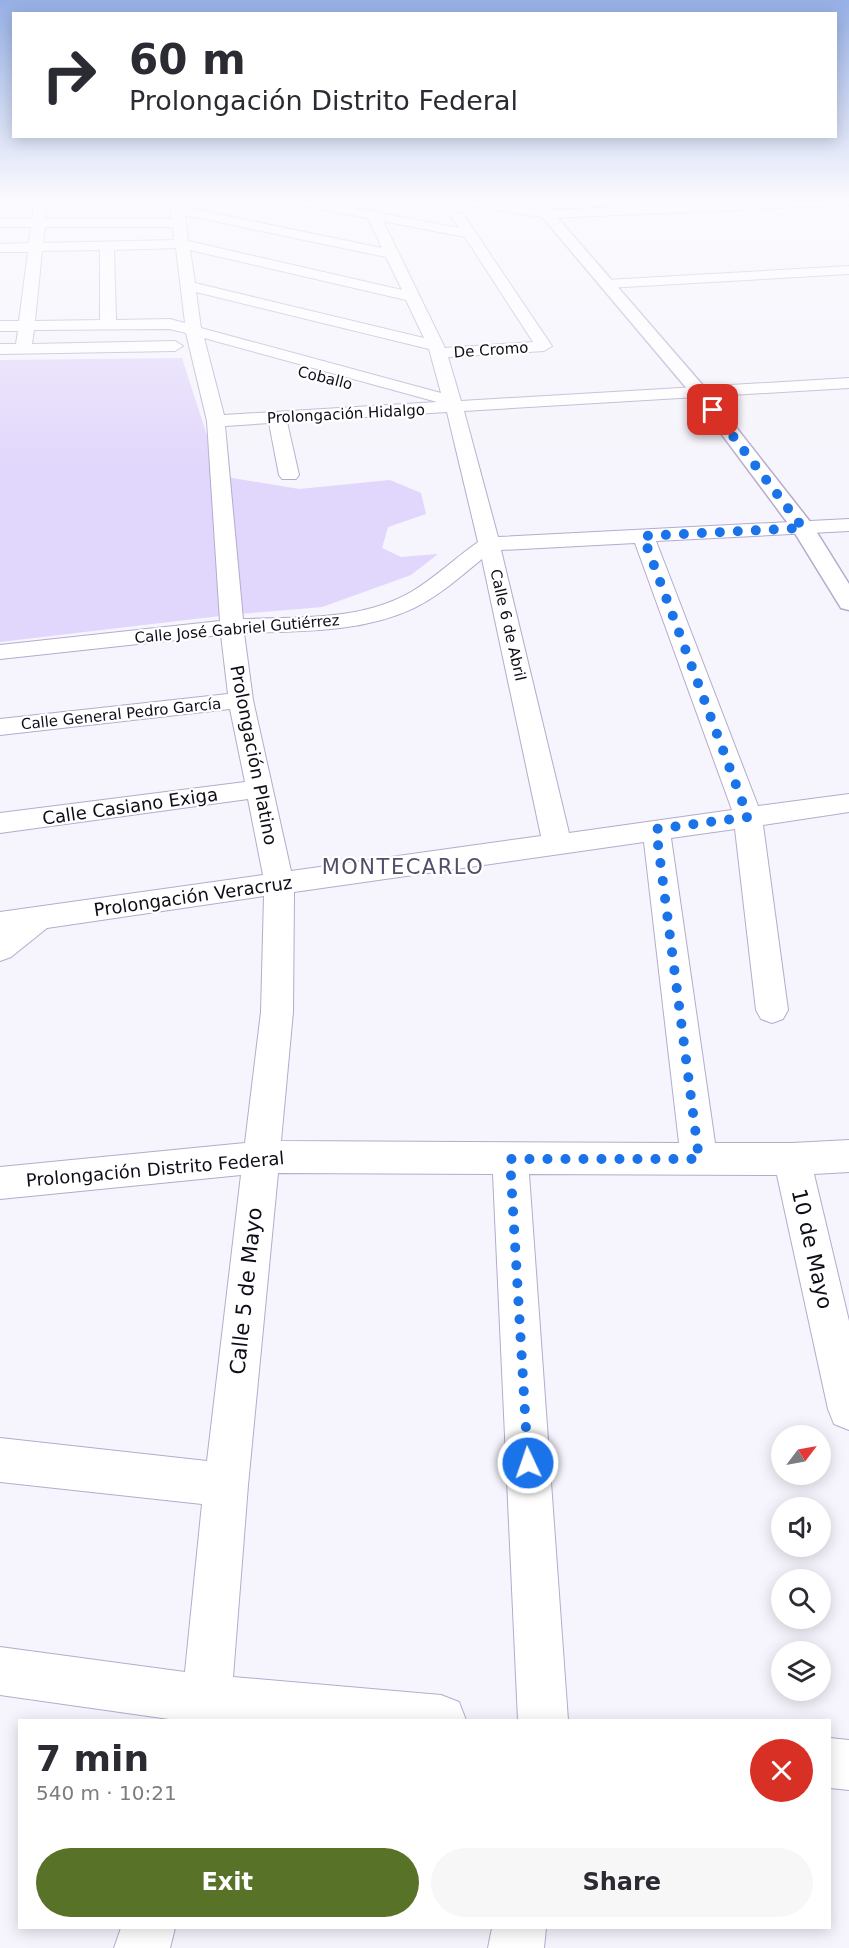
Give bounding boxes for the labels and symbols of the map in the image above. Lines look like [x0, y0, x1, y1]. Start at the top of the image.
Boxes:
street label: De Cromo [453, 338, 529, 362]
street label: Coballo [296, 363, 354, 393]
pin [687, 384, 738, 435]
street label: Prolongación Hidalgo [267, 401, 425, 427]
street label: Calle 6 de Abril [486, 567, 530, 683]
street label: Calle José Gabriel Gutiérrez [134, 611, 340, 647]
street label: Prolongación Platino [226, 663, 282, 847]
street label: Calle General Pedro García [20, 695, 222, 733]
street label: Calle Casiano Exiga [41, 783, 219, 829]
district label: MONTECARLO [322, 855, 484, 879]
street label: Prolongación Veracruz [92, 872, 294, 920]
street label: Prolongación Distrito Federal [25, 1147, 285, 1191]
street label: 10 de Mayo [787, 1187, 837, 1311]
street label: Calle 5 de Mayo [225, 1206, 267, 1376]
north arrow [771, 1425, 831, 1485]
position arrow [496, 1431, 560, 1495]

